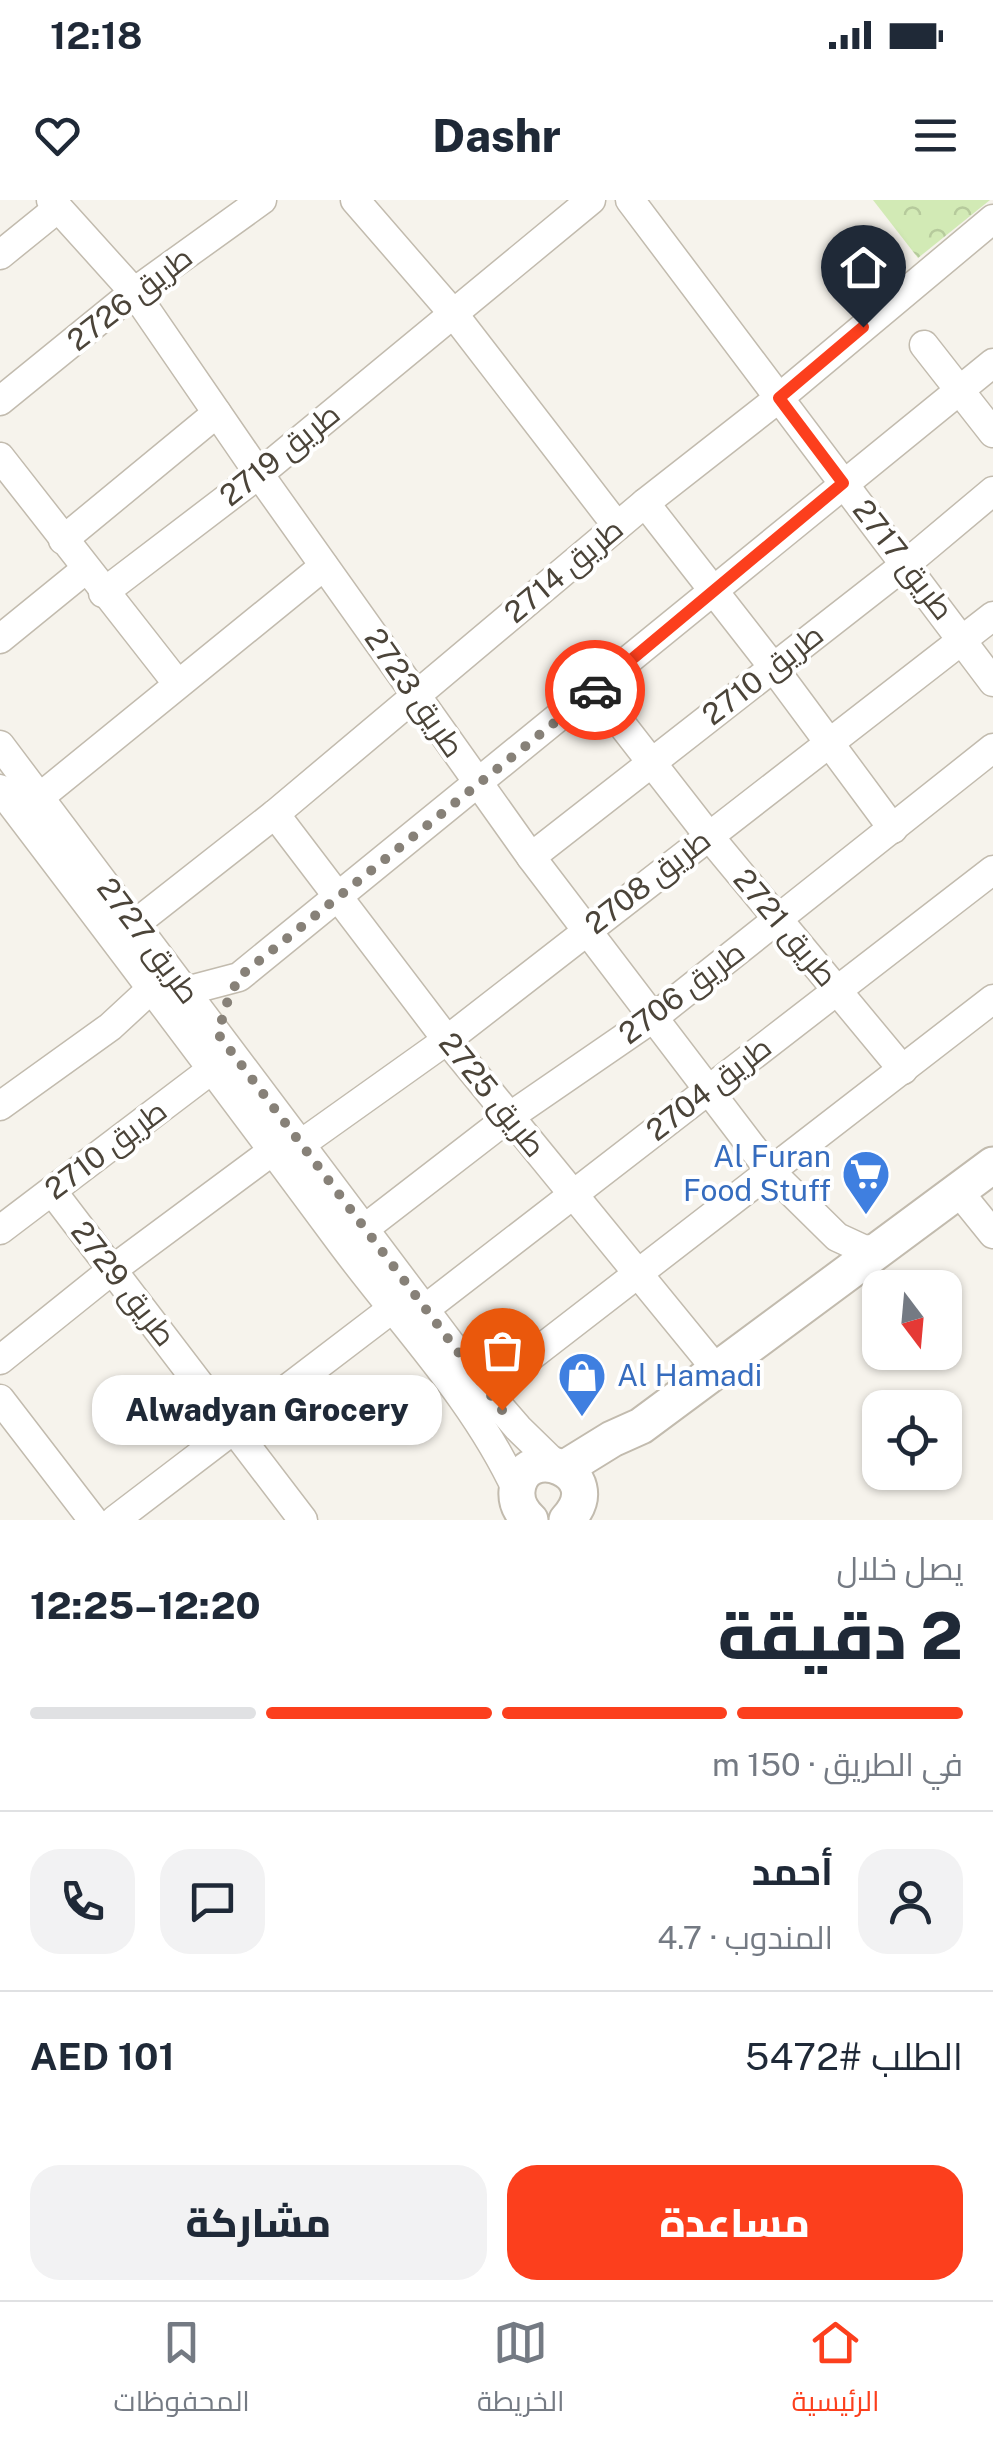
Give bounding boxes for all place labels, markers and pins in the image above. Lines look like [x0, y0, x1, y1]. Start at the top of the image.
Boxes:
pin [821, 225, 906, 328]
place label: Al Furan Food Stuff [683, 1138, 831, 1208]
supermarket icon: Al Furan Food Stuff [840, 1148, 892, 1216]
pin [460, 1308, 545, 1411]
shop icon: Al Hamadi [556, 1350, 608, 1418]
place label: Al Hamadi [617, 1357, 762, 1393]
callout: Alwadyan Grocery [92, 1375, 442, 1445]

